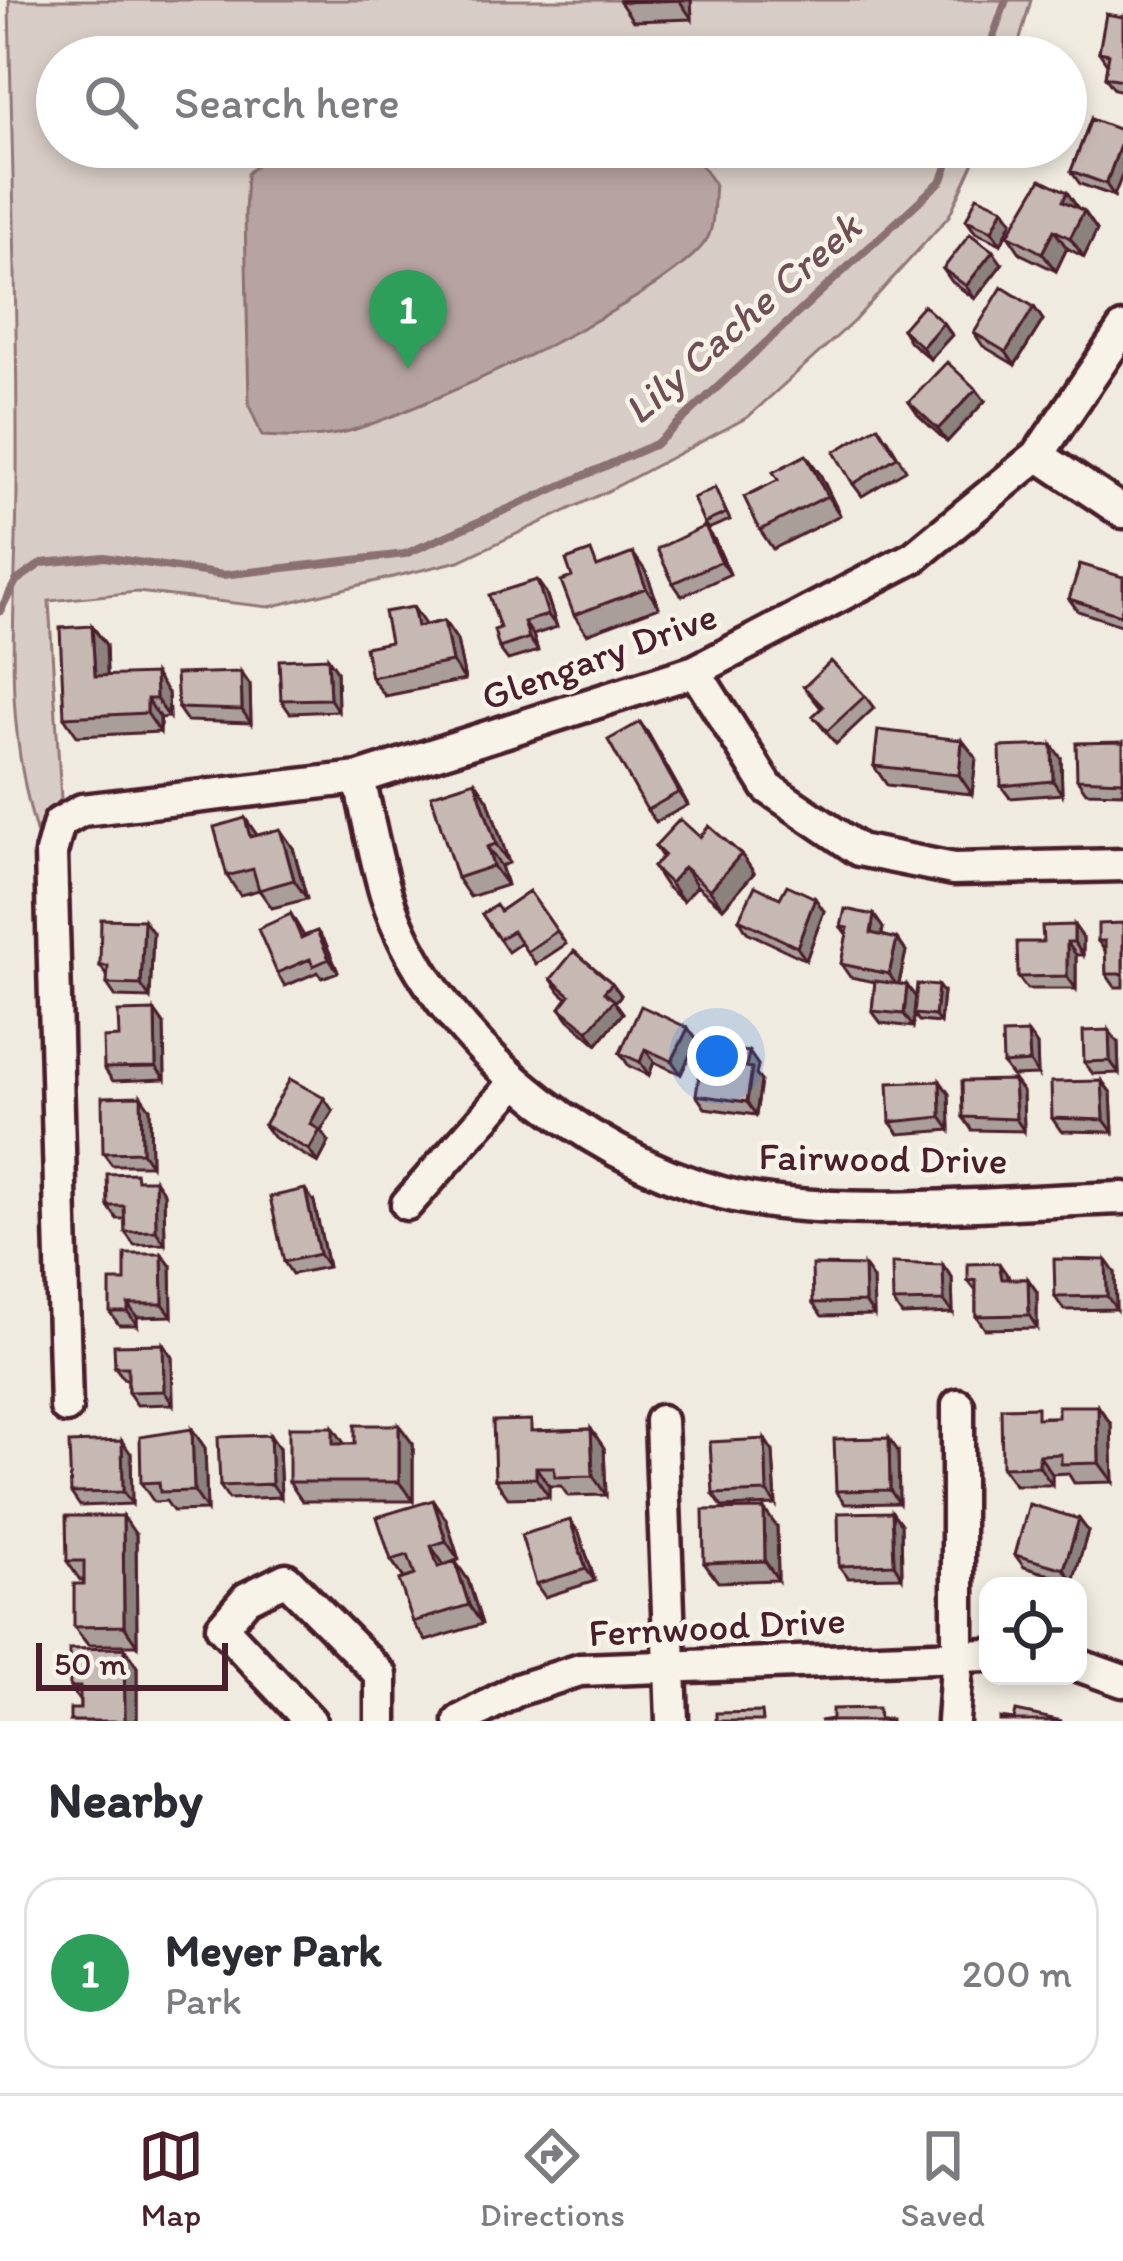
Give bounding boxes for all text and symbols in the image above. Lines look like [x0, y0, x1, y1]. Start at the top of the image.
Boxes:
search box [36, 36, 1087, 168]
icon: search [78, 69, 144, 135]
text: Search here [174, 75, 400, 129]
water label: Lily Cache Creek [613, 200, 873, 435]
pin: 1 [369, 270, 447, 369]
street label: Glengary Drive [475, 592, 723, 720]
your location [687, 1026, 747, 1086]
street label: Fairwood Drive [758, 1132, 1008, 1184]
map controls [979, 1577, 1087, 1685]
button: locate [979, 1577, 1087, 1685]
street label: Fernwood Drive [587, 1596, 847, 1656]
scale bar [36, 1637, 228, 1690]
text: 50 m [54, 1644, 127, 1683]
text: Nearby [48, 1769, 203, 1830]
text: Meyer Park [165, 1923, 382, 1977]
text: 1 [81, 1950, 99, 1997]
text: 200 m [962, 1950, 1072, 1997]
text: Park [165, 1977, 242, 2024]
tab: Map [138, 2123, 204, 2234]
tab: Directions [480, 2123, 625, 2234]
tab: Saved [901, 2123, 985, 2234]

